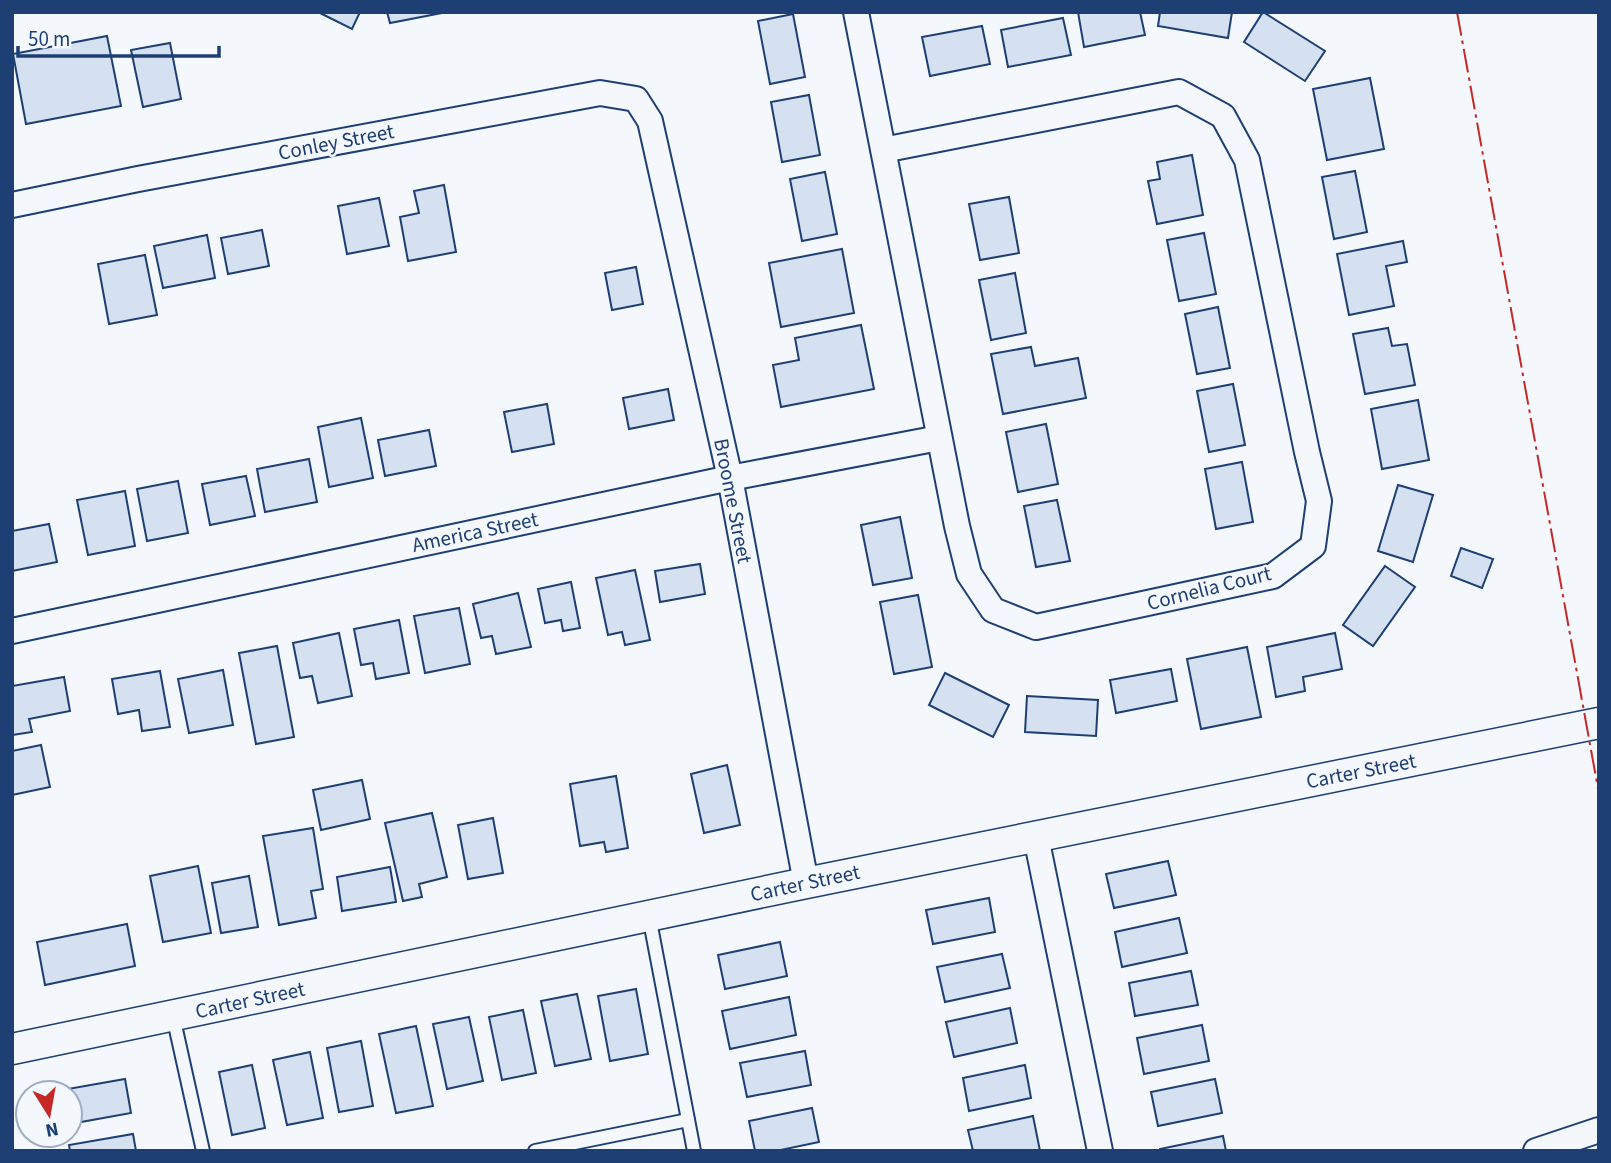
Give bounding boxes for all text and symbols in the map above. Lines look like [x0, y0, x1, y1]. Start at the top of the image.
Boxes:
scale bar [18, 14, 219, 58]
text: 50 m [28, 24, 70, 54]
street label: Conley Street [276, 116, 396, 168]
street label: Broome Street [706, 436, 760, 566]
street label: America Street [409, 504, 541, 560]
street label: Cornelia Court [1144, 558, 1274, 618]
street label: Carter Street [1304, 746, 1418, 796]
street label: Carter Street [748, 857, 862, 909]
street label: Carter Street [193, 974, 307, 1026]
north arrow [14, 1079, 84, 1149]
text: N [43, 1115, 61, 1144]

